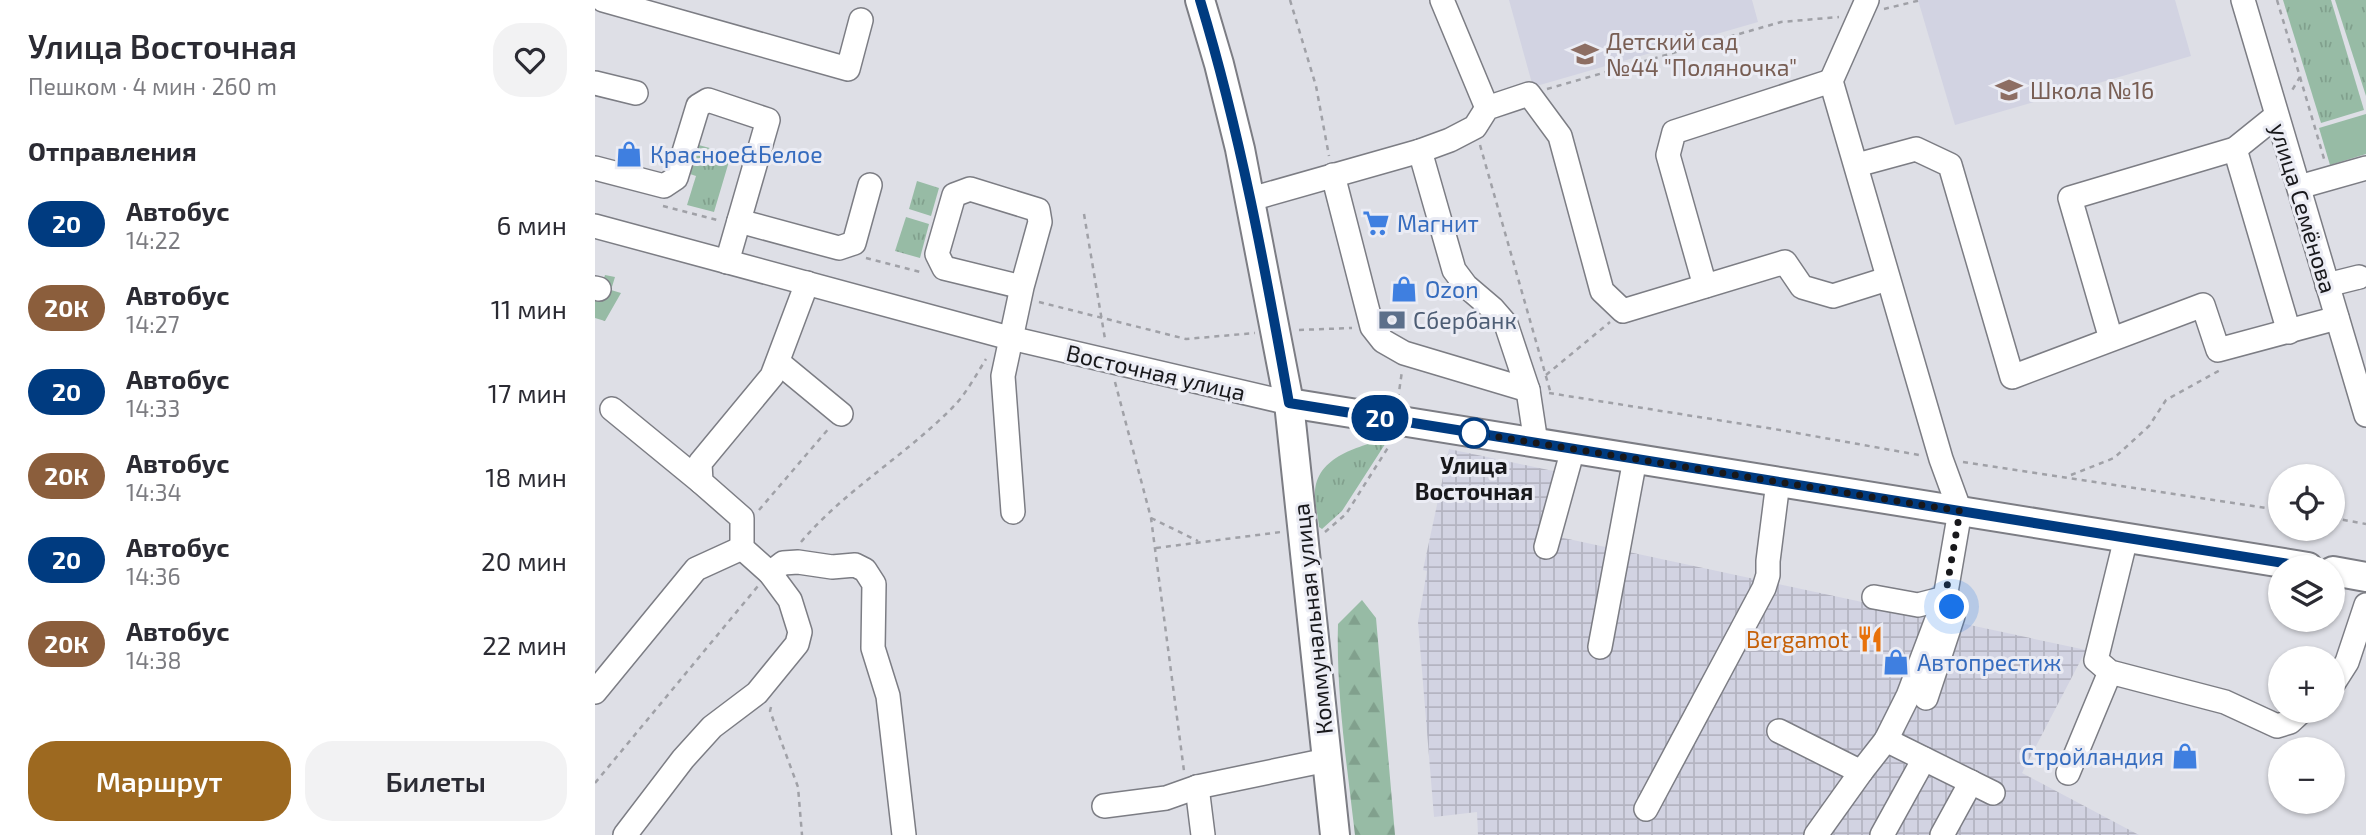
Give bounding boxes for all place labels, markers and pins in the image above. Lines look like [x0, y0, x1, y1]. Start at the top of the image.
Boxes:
place label: Детский сад №44 "Поляночка" [1606, 27, 1797, 81]
school or university icon: Детский сад №44 "Поляночка" [1570, 39, 1600, 69]
school or university icon: Школа №16 [1994, 75, 2024, 105]
place label: Школа №16 [2030, 76, 2154, 104]
shop icon: Красное&Белое [614, 139, 644, 169]
place label: Красное&Белое [650, 140, 823, 168]
supermarket icon: Магнит [1361, 208, 1391, 238]
place label: Магнит [1397, 209, 1479, 237]
shop icon: Ozon [1389, 274, 1419, 304]
place label: Ozon [1425, 275, 1479, 303]
bank icon: Сбербанк [1377, 305, 1407, 335]
place label: Сбербанк [1413, 306, 1517, 334]
marker: Улица Восточная [1459, 418, 1489, 448]
place label: Улица Восточная [1415, 451, 1533, 505]
restaurant icon: Bergamot [1855, 624, 1885, 654]
place label: Bergamot [1746, 625, 1849, 653]
shop icon: Автопрестиж [1881, 647, 1911, 677]
place label: Автопрестиж [1917, 648, 2061, 676]
shop icon: Стройландия [2170, 741, 2200, 771]
place label: Стройландия [2021, 742, 2164, 770]

